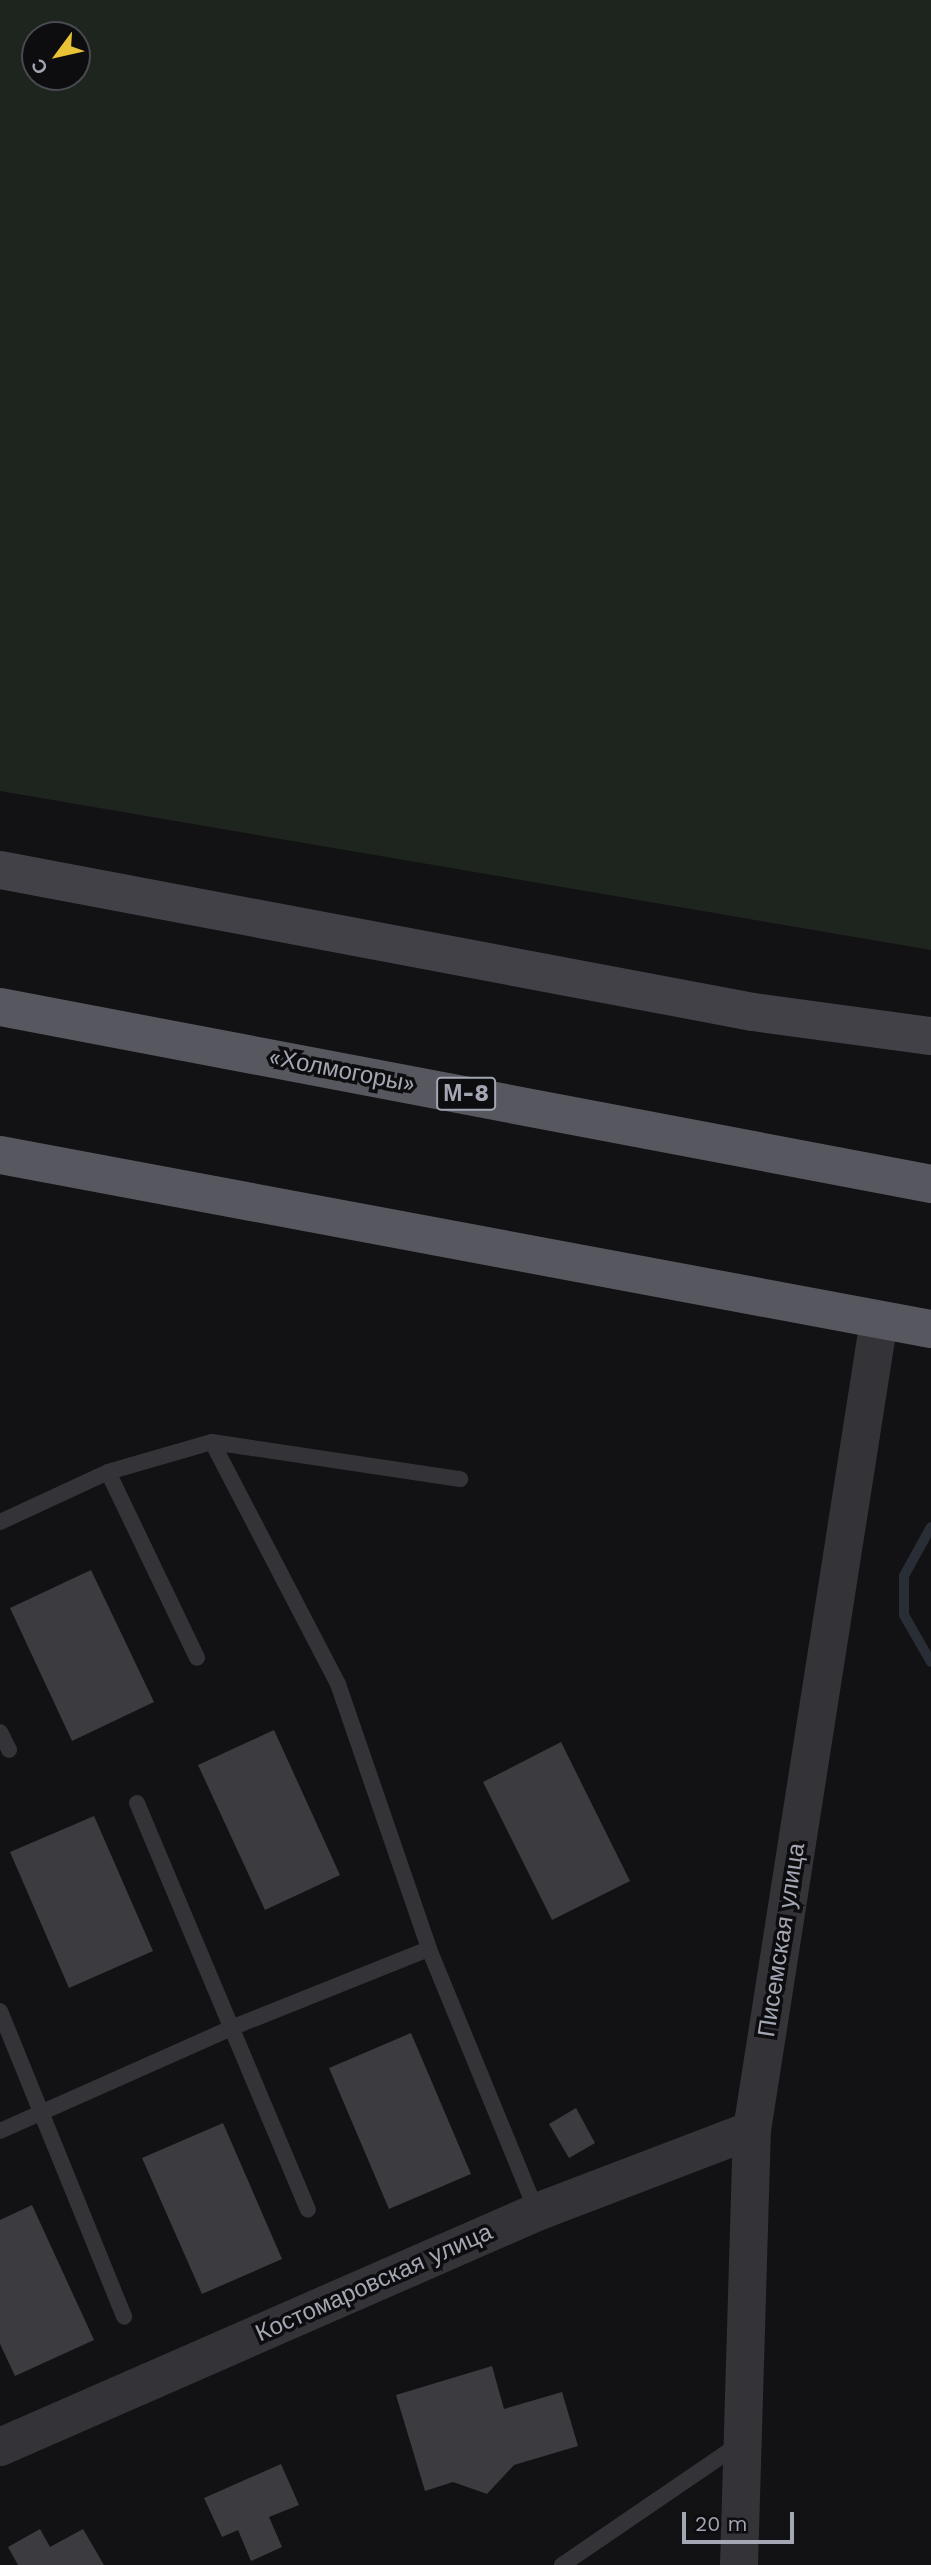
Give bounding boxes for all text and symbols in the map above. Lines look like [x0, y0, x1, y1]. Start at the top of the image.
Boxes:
north arrow [21, 21, 91, 91]
text: С [26, 55, 53, 79]
street label: «Холмогоры» [266, 1043, 418, 1099]
road number: М-8 [434, 1074, 498, 1114]
street label: Писемская улица [752, 1841, 812, 2039]
street label: Костомаровская улица [251, 2218, 497, 2348]
scale bar [686, 2498, 798, 2542]
text: 20 m [695, 2511, 747, 2536]

